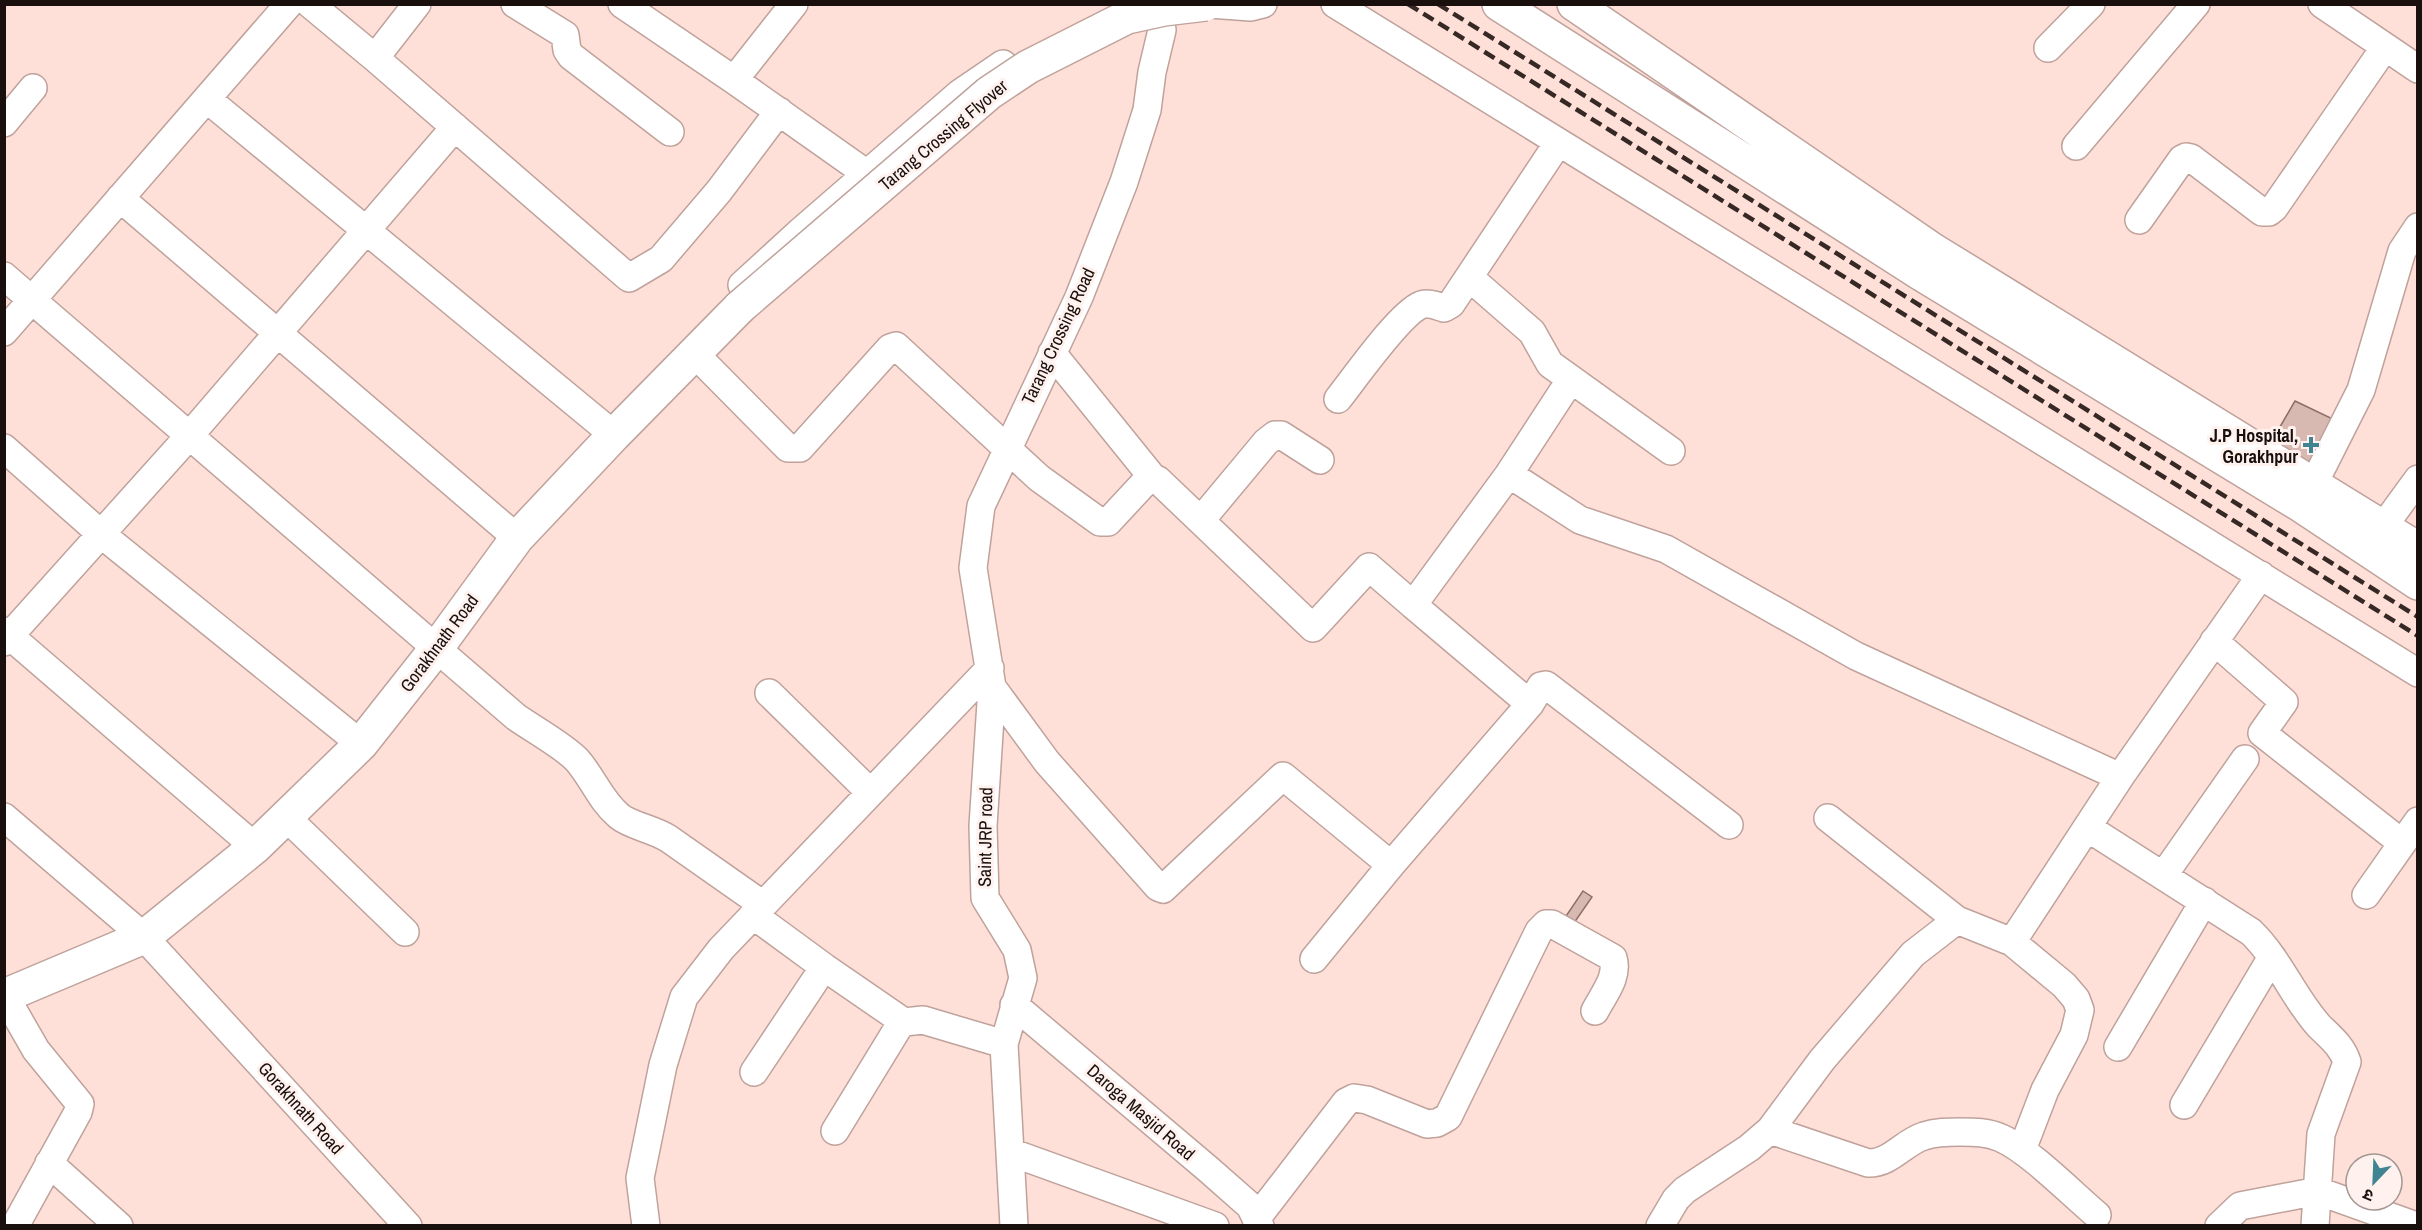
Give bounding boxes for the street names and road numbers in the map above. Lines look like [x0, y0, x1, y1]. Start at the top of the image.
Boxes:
street label: Tarang Crossing Flyover [873, 74, 1013, 196]
street label: Tarang Crossing Road [1015, 264, 1101, 408]
street label: Gorakhnath Road [394, 589, 484, 697]
street label: Saint JRP road [972, 787, 998, 887]
street label: Gorakhnath Road [253, 1056, 349, 1160]
street label: Daroga Masjid Road [1082, 1058, 1200, 1166]

